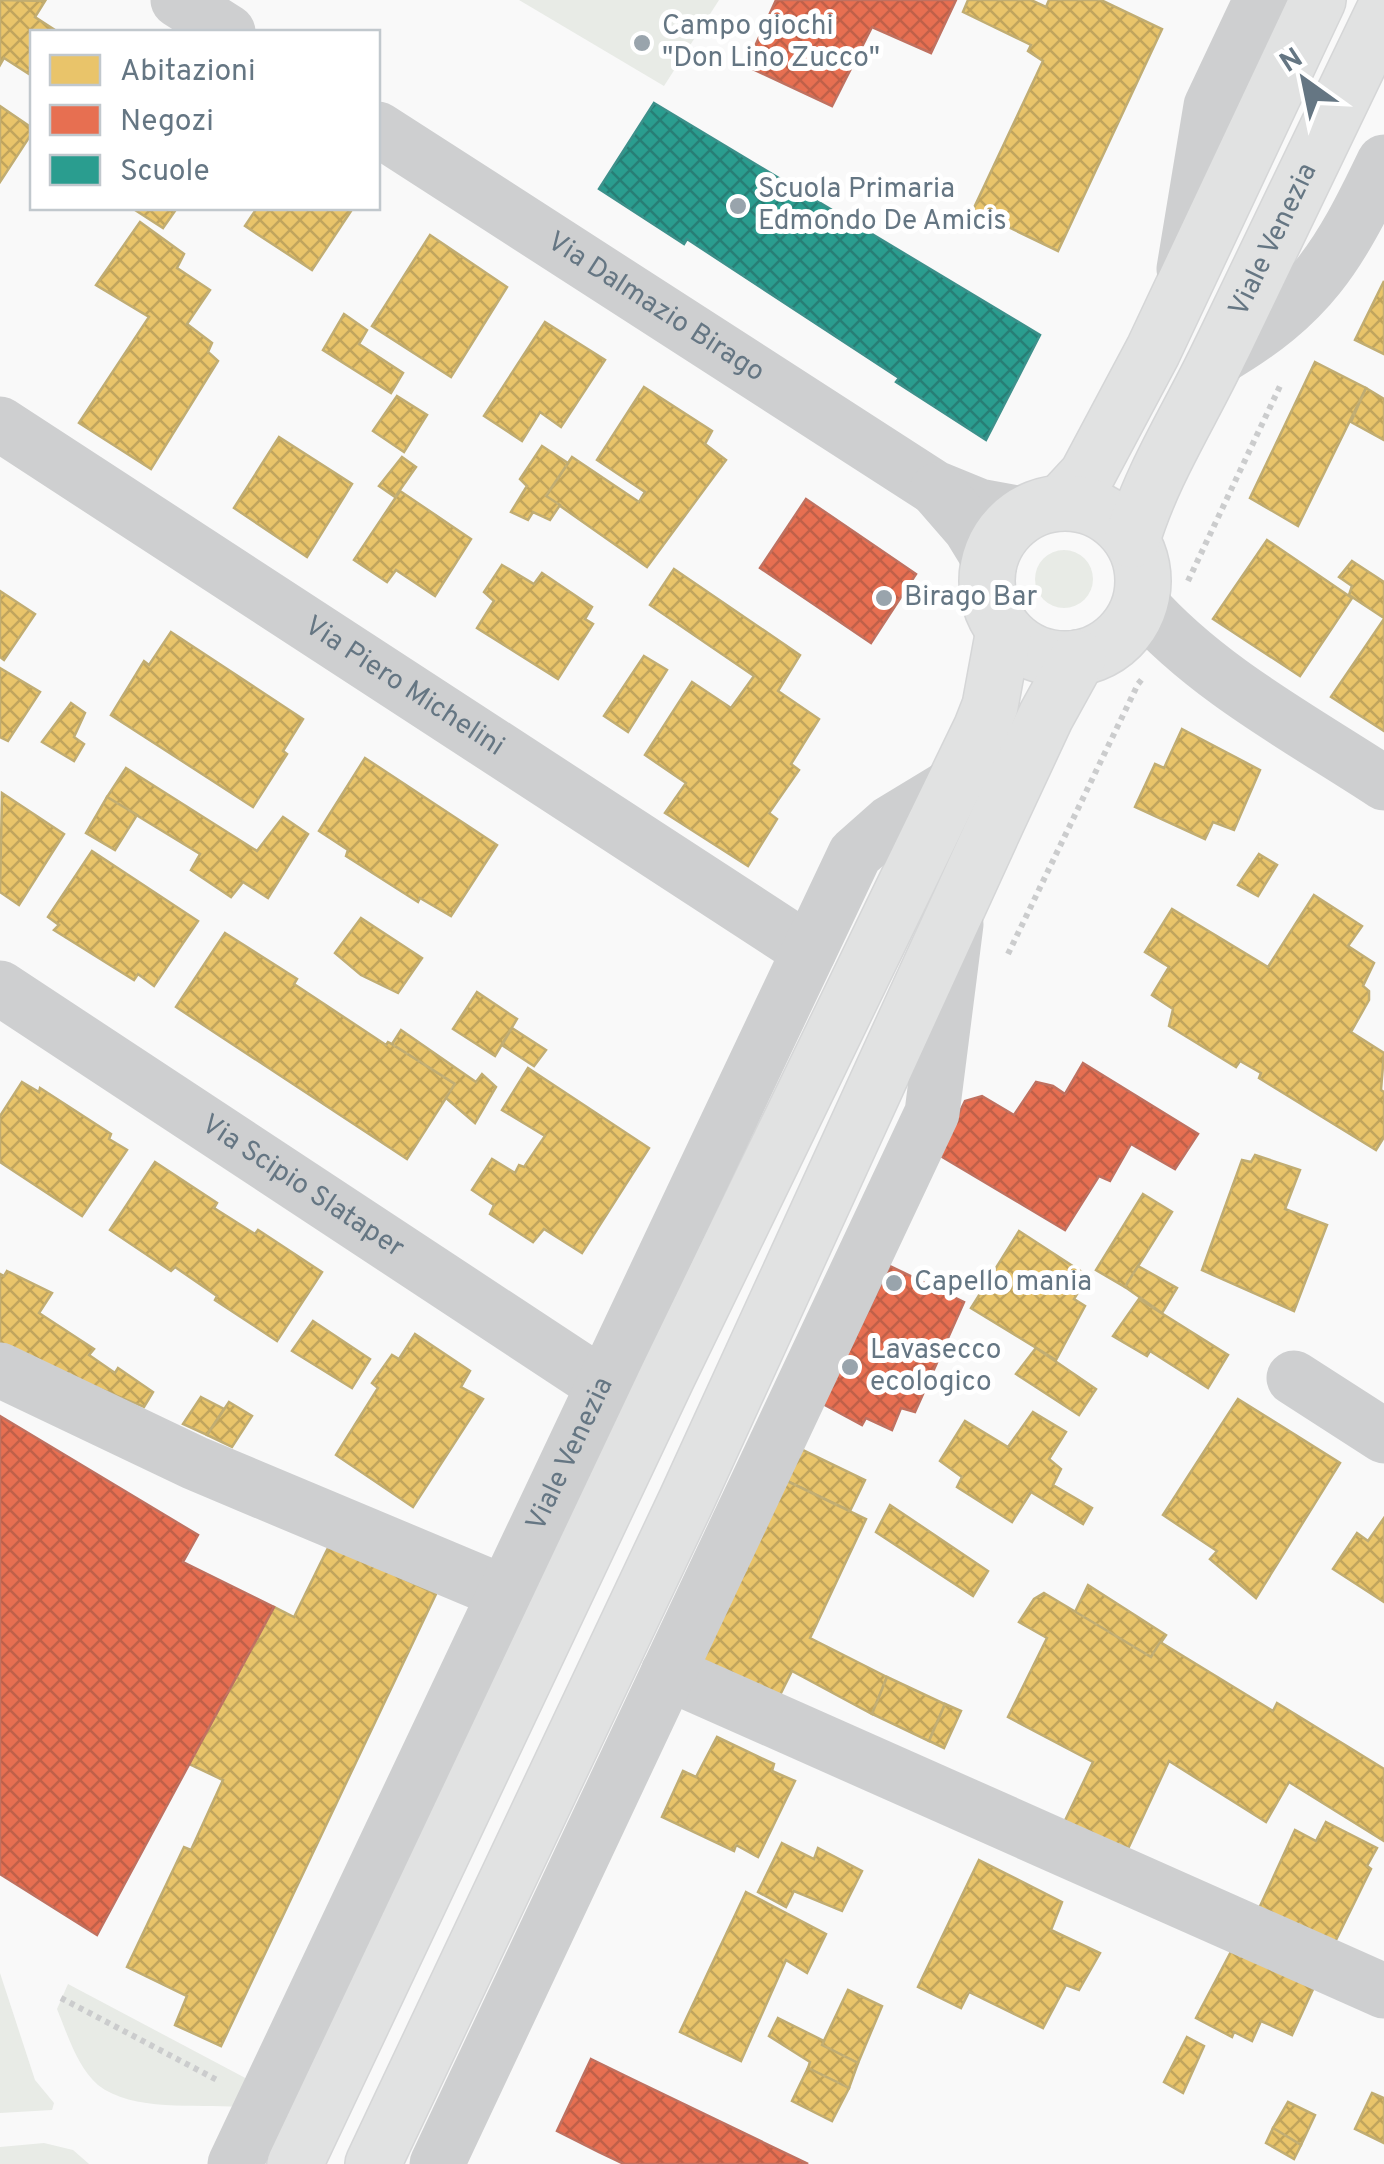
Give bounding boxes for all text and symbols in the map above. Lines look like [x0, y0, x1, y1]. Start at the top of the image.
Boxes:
place label: Campo giochi "Don Lino Zucco" [662, 9, 880, 77]
legend [30, 30, 380, 210]
north arrow [1254, 30, 1354, 130]
marker: Campo giochi "Don Lino Zucco" [631, 32, 653, 54]
text: N [1274, 41, 1310, 82]
text: Abitazioni [120, 54, 256, 91]
text: Negozi [120, 104, 214, 141]
text: Scuole [120, 154, 210, 191]
street label: Viale Venezia [1222, 158, 1326, 323]
place label: Scuola Primaria Edmondo De Amicis [758, 172, 1007, 240]
marker: Scuola Primaria Edmondo De Amicis [727, 195, 749, 217]
street label: Via Dalmazio Birago [540, 224, 771, 391]
place label: Birago Bar [904, 580, 1037, 616]
marker: Birago Bar [873, 587, 895, 609]
street label: Via Piero Michelini [297, 609, 511, 765]
street label: Via Scipio Slataper [194, 1107, 411, 1267]
place label: Capello mania [914, 1265, 1092, 1301]
marker: Capello mania [883, 1272, 905, 1294]
place label: Lavasecco ecologico [870, 1333, 1001, 1401]
marker: Lavasecco ecologico [839, 1356, 861, 1378]
street label: Viale Venezia [519, 1372, 623, 1537]

